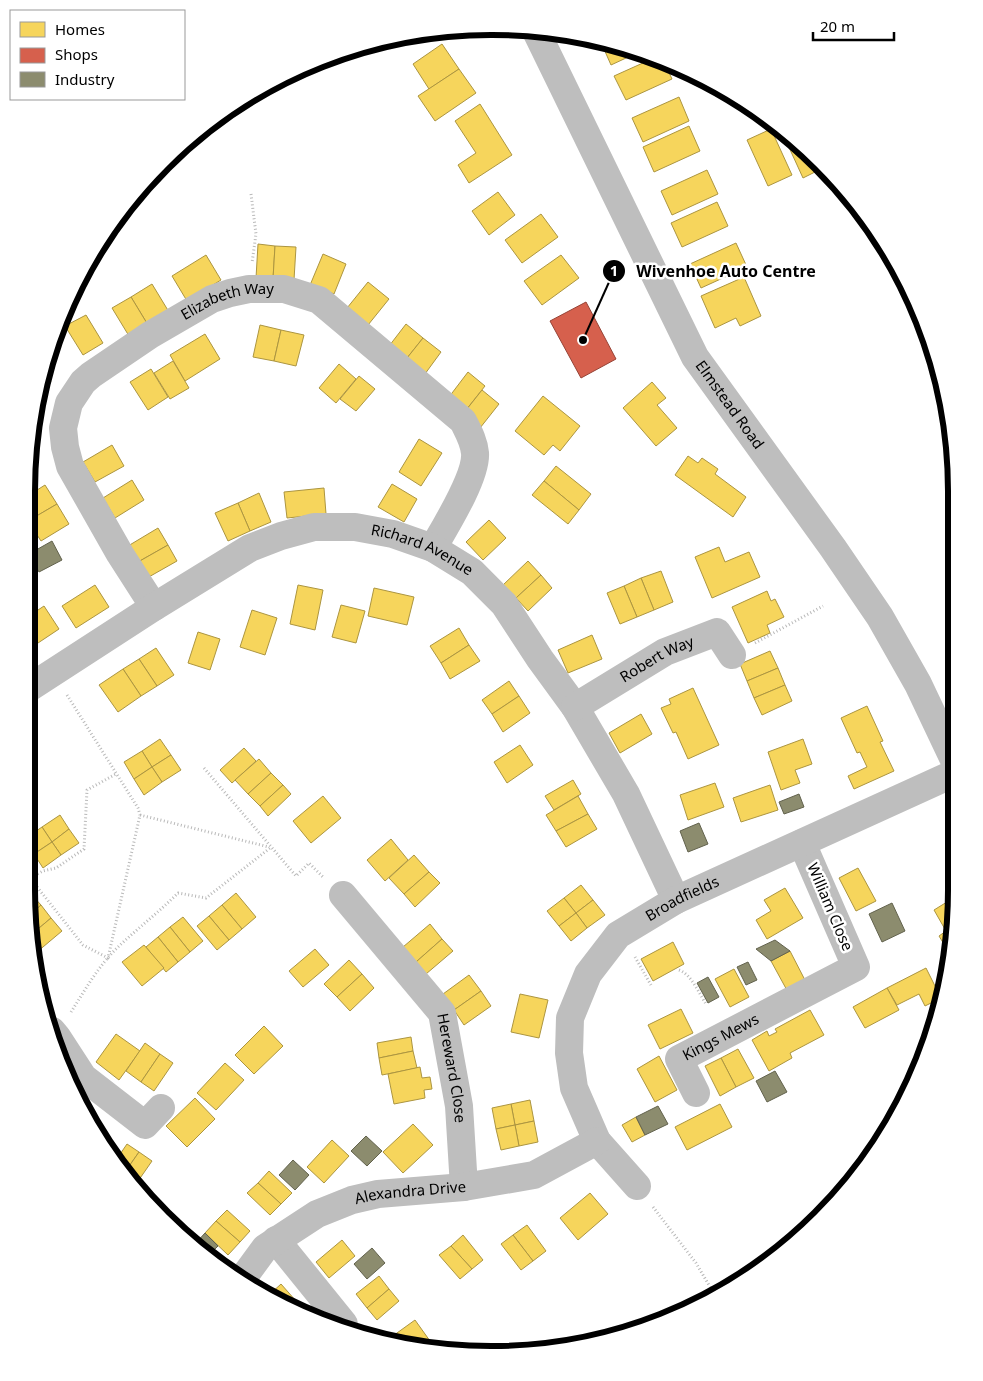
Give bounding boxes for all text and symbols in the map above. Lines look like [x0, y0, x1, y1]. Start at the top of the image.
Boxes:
legend [10, 10, 185, 100]
scale bar [813, 10, 894, 42]
text: 20 m [820, 16, 855, 36]
text: Homes [55, 19, 105, 39]
text: Shops [55, 44, 98, 64]
text: Industry [55, 69, 115, 89]
callout: Wivenhoe Auto Centre [601, 255, 826, 286]
text: 1 [610, 260, 618, 280]
text: Wivenhoe Auto Centre [636, 260, 816, 282]
street label: Elizabeth Way [177, 278, 274, 324]
street label: Elmstead Road [692, 356, 769, 453]
street label: Richard Avenue [369, 519, 477, 579]
street label: Robert Way [616, 631, 697, 686]
street label: William Close [803, 860, 858, 954]
street label: Broadfields [641, 871, 722, 925]
street label: Kings Mews [679, 1008, 762, 1065]
street label: Hereward Close [433, 1011, 471, 1123]
street label: Alexandra Drive [352, 1176, 467, 1208]

